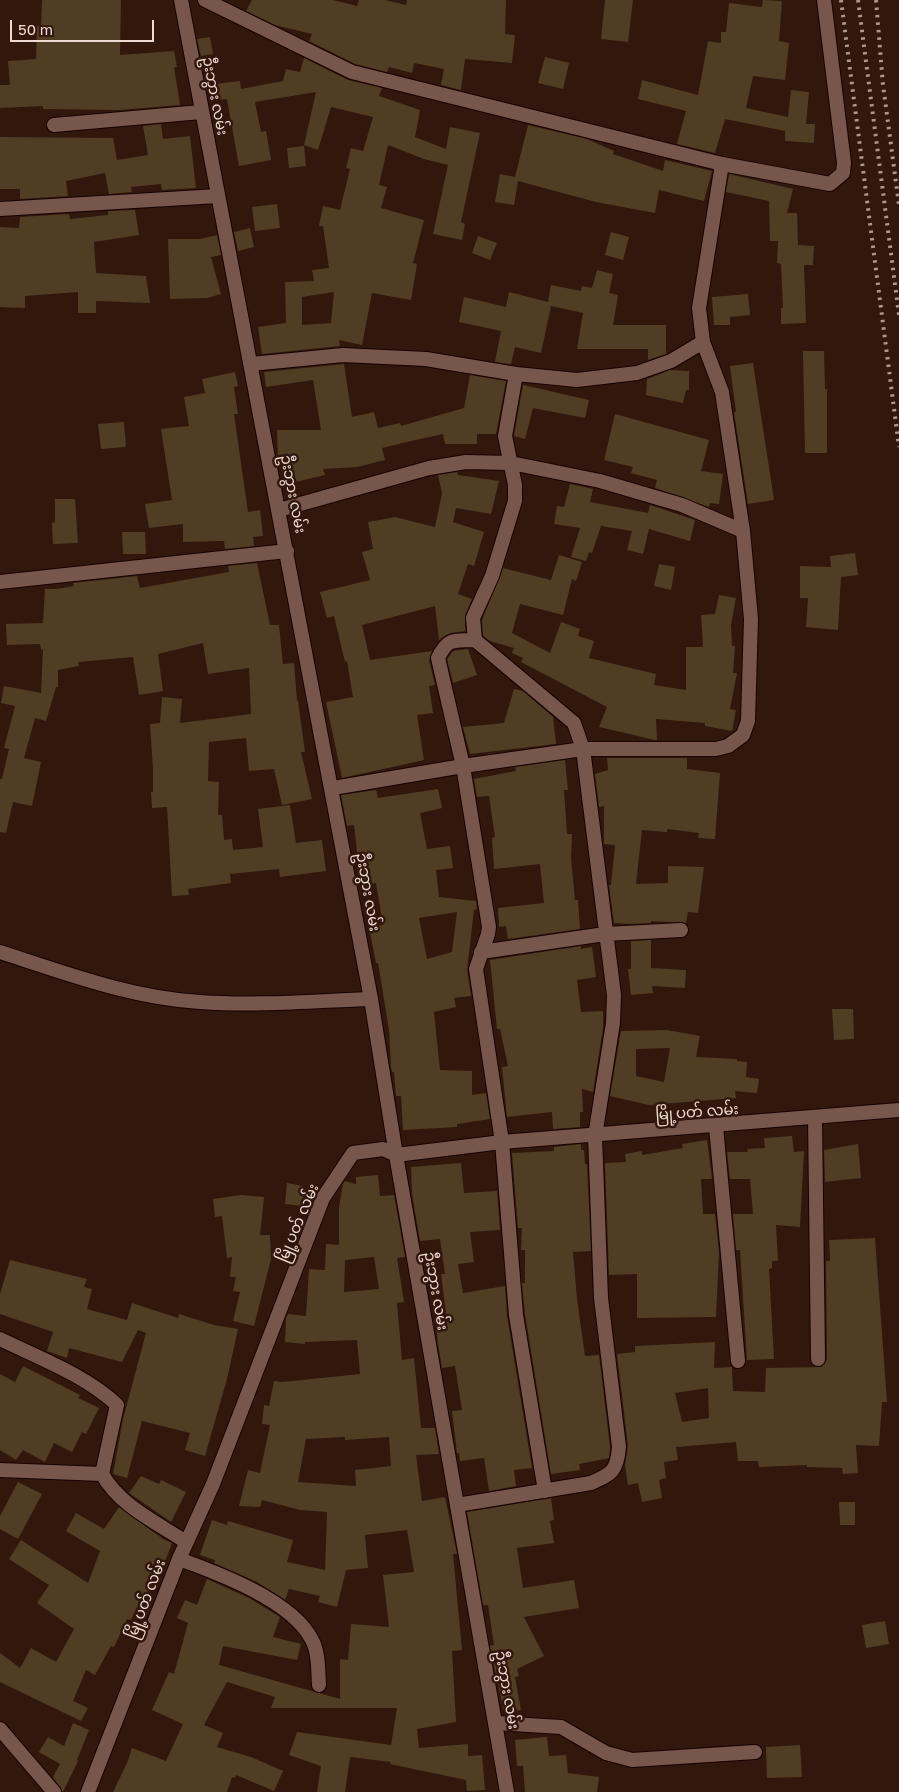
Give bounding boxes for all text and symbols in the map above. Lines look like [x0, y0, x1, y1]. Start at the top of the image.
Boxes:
scale bar [12, 10, 156, 42]
text: 50 m [18, 20, 53, 38]
street label: ဦးဘွား လမ်း [199, 55, 231, 137]
street label: ဦးဘွား လမ်း [277, 453, 309, 535]
street label: ဦးဘွား လမ်း [352, 851, 384, 933]
street label: မြို့ပတ် လမ်း [655, 1100, 739, 1124]
street label: မြို့ပတ် လမ်း [273, 1181, 323, 1265]
street label: ဦးဘွား လမ်း [420, 1250, 452, 1332]
street label: မြို့ပတ် လမ်း [123, 1557, 169, 1641]
street label: ဦးဘွား လမ်း [491, 1649, 523, 1731]

